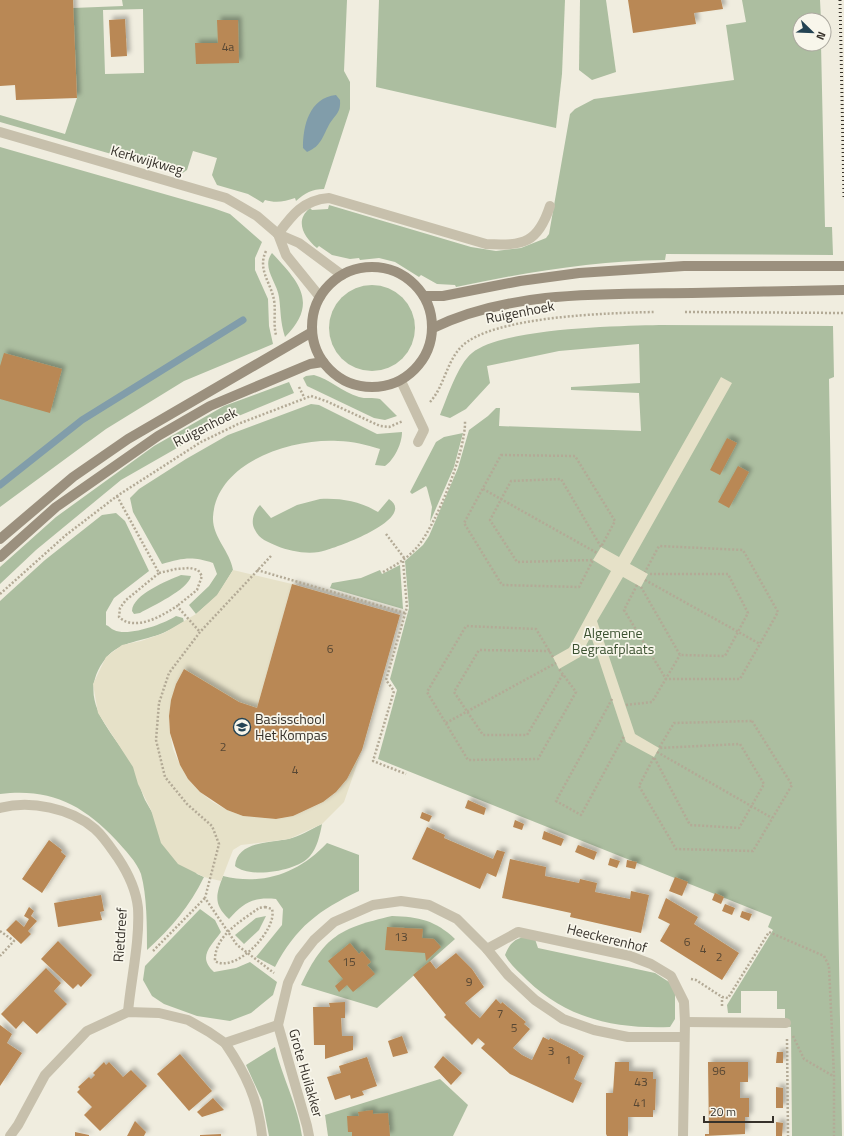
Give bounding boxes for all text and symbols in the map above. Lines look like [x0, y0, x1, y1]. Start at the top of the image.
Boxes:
north arrow [792, 12, 832, 52]
text: N [812, 29, 830, 43]
house number: 4a [222, 37, 234, 56]
street label: Kerkwijkweg [108, 139, 186, 180]
street label: Ruigenhoek [484, 295, 556, 328]
street label: Ruigenhoek [169, 401, 241, 452]
park label: Algemene Begraafplaats [572, 622, 654, 659]
house number: 6 [327, 639, 334, 658]
place label: Basisschool Het Kompas [255, 708, 327, 745]
school or university icon: Basisschool Het Kompas [232, 717, 252, 737]
house number: 2 [220, 737, 226, 756]
house number: 4 [292, 760, 299, 779]
street label: Rietdreef [107, 907, 132, 963]
street label: Heeckerenhof [565, 917, 650, 958]
house number: 13 [394, 927, 408, 946]
house number: 6 [684, 932, 691, 951]
house number: 4 [700, 939, 707, 958]
house number: 2 [716, 947, 722, 966]
house number: 15 [342, 952, 356, 971]
house number: 9 [466, 972, 473, 991]
house number: 7 [497, 1004, 503, 1023]
house number: 5 [511, 1018, 518, 1037]
street label: Grote Huilakker [284, 1026, 329, 1120]
house number: 3 [548, 1041, 554, 1060]
house number: 1 [565, 1050, 571, 1069]
house number: 96 [712, 1061, 726, 1080]
house number: 43 [634, 1072, 648, 1091]
house number: 41 [633, 1093, 647, 1112]
scale bar [704, 1098, 773, 1124]
text: 20 m [710, 1102, 736, 1121]

